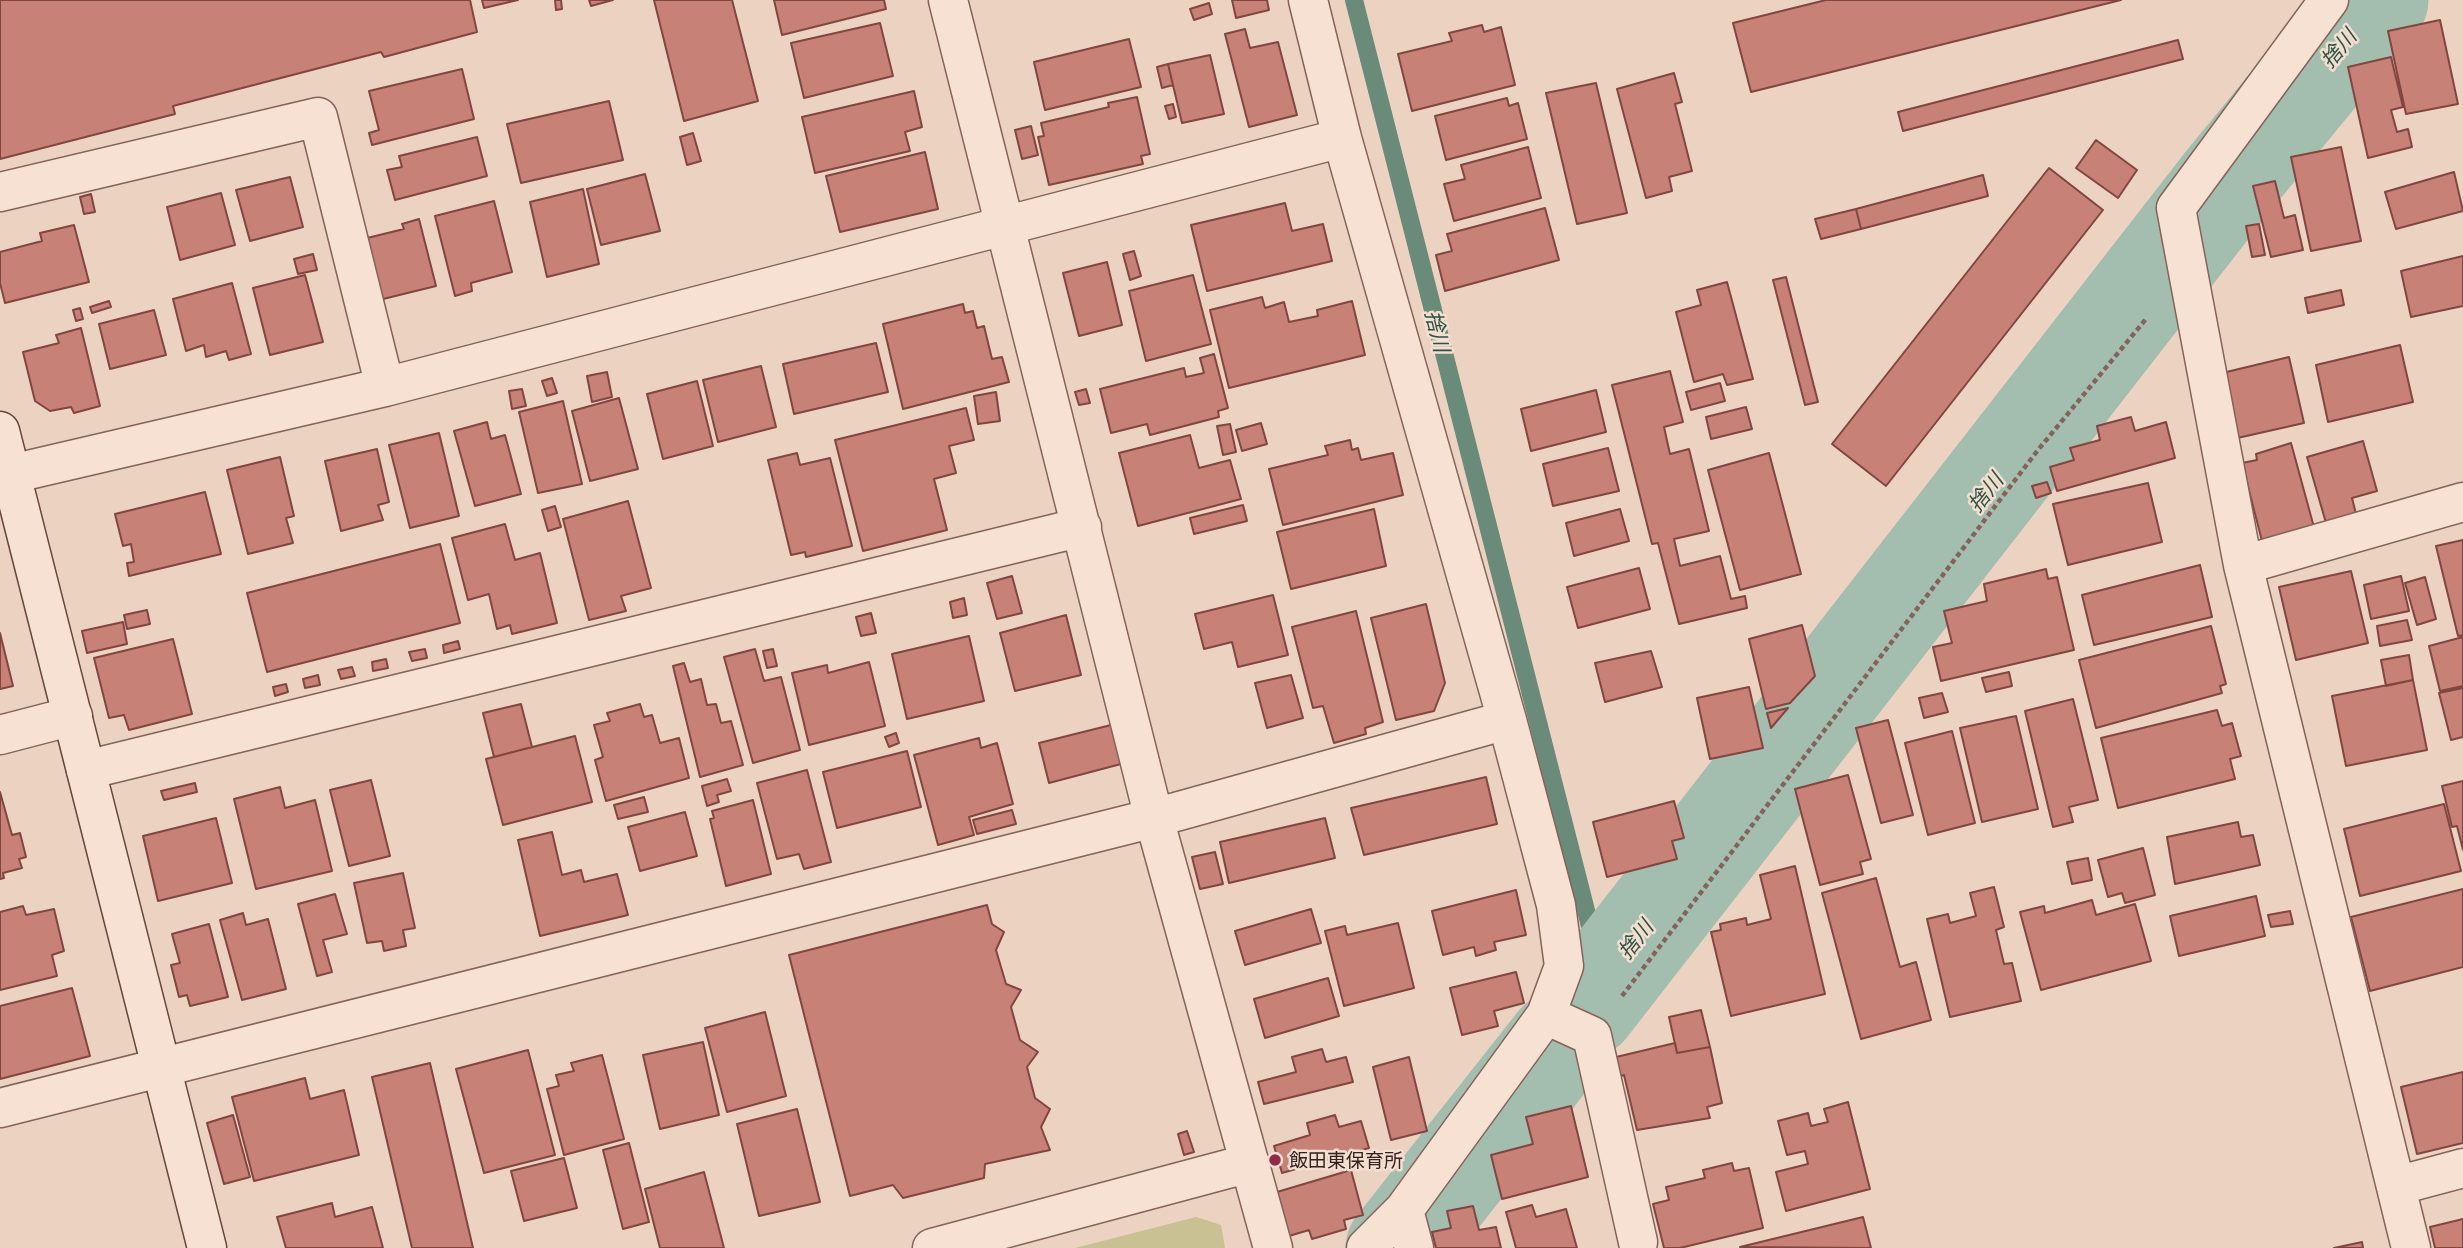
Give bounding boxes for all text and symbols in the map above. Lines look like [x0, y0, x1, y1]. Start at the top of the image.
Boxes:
water label: 捨川 [2315, 24, 2361, 72]
water label: 捨川 [1421, 308, 1455, 354]
water label: 捨川 [1962, 468, 2008, 516]
water label: 捨川 [1612, 915, 1658, 963]
place label: 飯田東保育所 [1289, 1149, 1403, 1171]
marker: 飯田東保育所 [1267, 1152, 1283, 1168]

